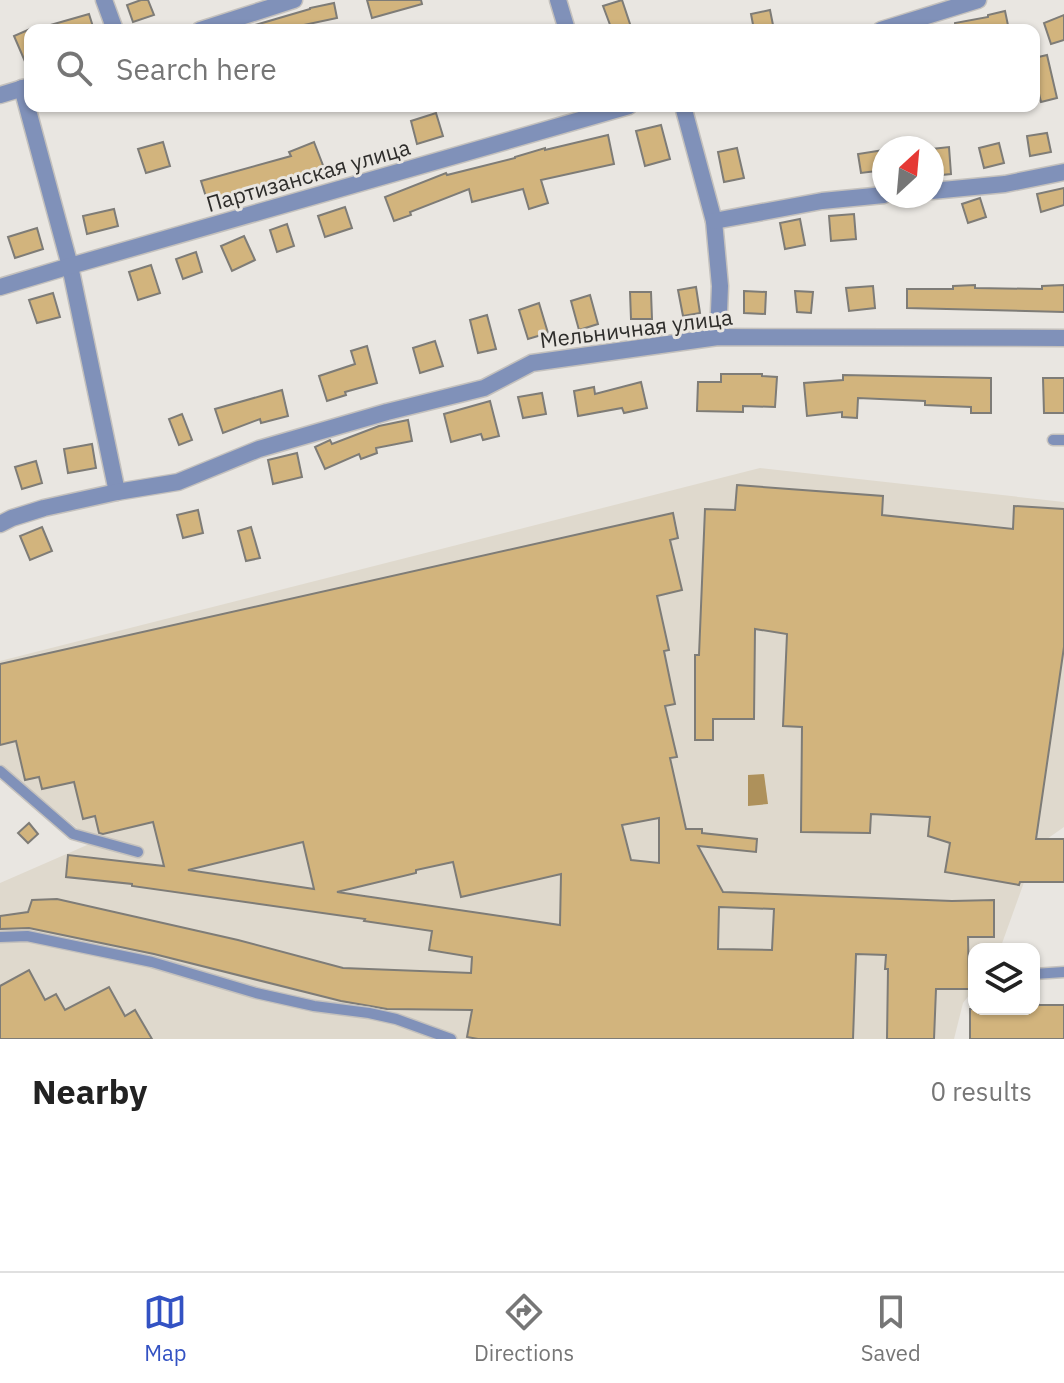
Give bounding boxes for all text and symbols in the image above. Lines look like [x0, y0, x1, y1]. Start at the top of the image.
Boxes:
search box [24, 24, 1040, 112]
icon: search [52, 46, 96, 90]
text: Search here [116, 49, 277, 88]
street label: Партизанская улица [203, 132, 414, 218]
north arrow [872, 136, 944, 208]
street label: Мельничная улица [538, 302, 734, 354]
map controls [968, 943, 1040, 1015]
button: layers [968, 943, 1040, 1015]
text: Nearby [32, 1069, 147, 1113]
text: 0 results [930, 1074, 1032, 1108]
tab: Map [143, 1290, 187, 1367]
tab: Directions [474, 1290, 574, 1367]
tab: Saved [861, 1290, 921, 1367]

